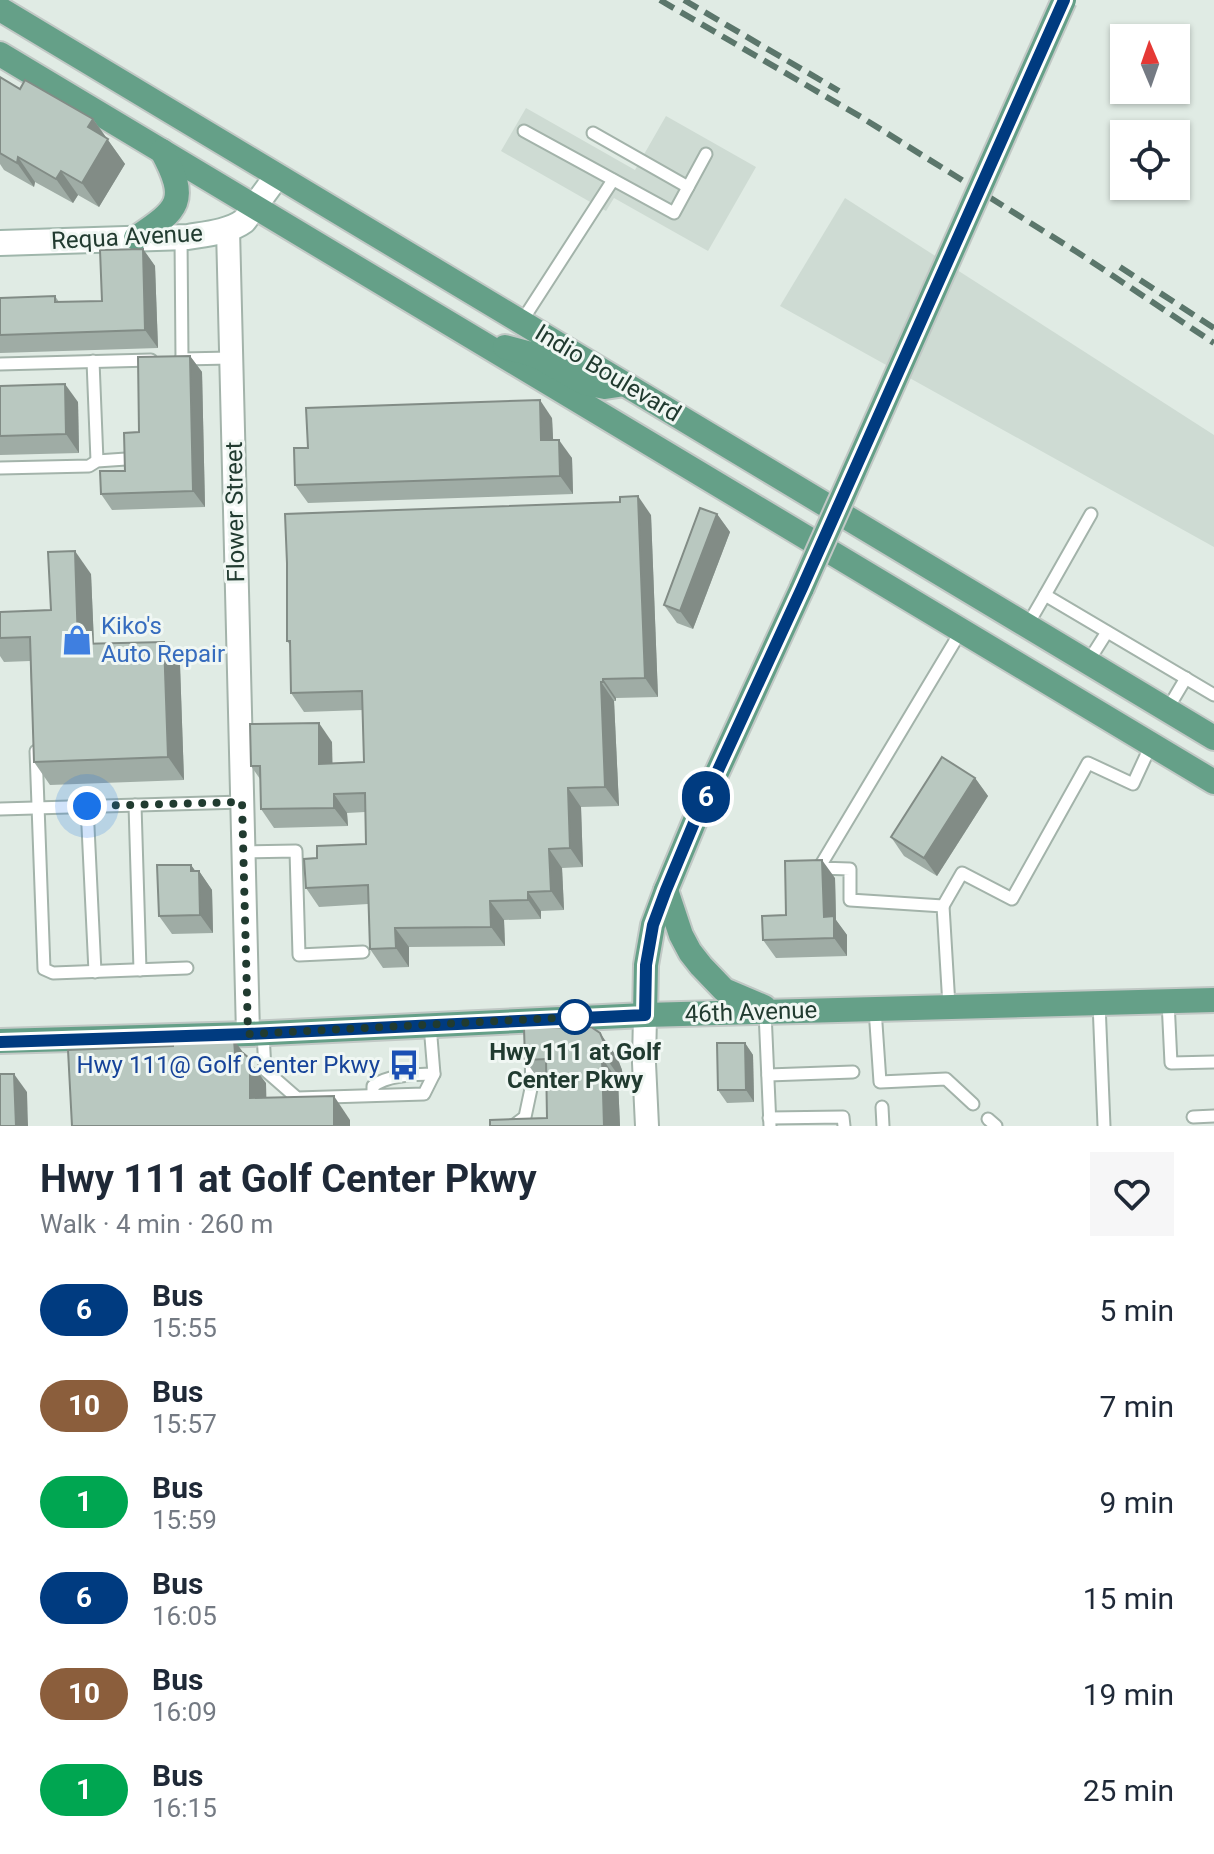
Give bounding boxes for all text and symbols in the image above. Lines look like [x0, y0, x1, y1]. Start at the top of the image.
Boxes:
north arrow [1110, 24, 1190, 104]
map controls [1110, 24, 1190, 200]
button: locate [1110, 120, 1190, 200]
street label: Requa Avenue [50, 219, 204, 255]
street label: Indio Boulevard [530, 319, 686, 427]
street label: Flower Street [220, 441, 250, 583]
place label: Kiko's Auto Repair [101, 612, 225, 668]
shop icon: Kiko's Auto Repair [60, 623, 94, 657]
line badge: 6 [680, 771, 732, 823]
text: 6 [698, 780, 714, 813]
your location [67, 786, 107, 826]
street label: 46th Avenue [684, 996, 818, 1028]
marker: Hwy 111 at Golf Center Pkwy [558, 1000, 592, 1034]
place label: Hwy 111 at Golf Center Pkwy [489, 1038, 661, 1094]
bus stop icon: Hwy 111@ Golf Center Pkwy [387, 1048, 421, 1082]
place label: Hwy 111@ Golf Center Pkwy [76, 1051, 381, 1079]
button: heart [1090, 1152, 1174, 1236]
text: Hwy 111 at Golf Center Pkwy [40, 1157, 537, 1201]
text: Walk · 4 min · 260 m [40, 1209, 273, 1239]
text: Bus [152, 1278, 203, 1313]
text: 6 [76, 1293, 92, 1326]
text: 5 min [1100, 1293, 1174, 1328]
text: 15:55 [152, 1313, 217, 1343]
text: Bus [152, 1374, 203, 1409]
text: 10 [68, 1389, 100, 1422]
text: 7 min [1100, 1389, 1174, 1424]
text: 15:57 [152, 1409, 217, 1439]
text: Bus [152, 1470, 203, 1505]
text: 1 [76, 1485, 92, 1518]
text: 9 min [1100, 1485, 1174, 1520]
text: 15:59 [152, 1505, 217, 1535]
text: Bus [152, 1566, 203, 1601]
text: 6 [76, 1581, 92, 1614]
text: 15 min [1083, 1581, 1174, 1616]
text: 16:05 [152, 1601, 217, 1631]
text: Bus [152, 1662, 203, 1697]
text: 10 [68, 1677, 100, 1710]
text: 19 min [1083, 1677, 1174, 1712]
text: 16:09 [152, 1697, 217, 1727]
text: Bus [152, 1758, 203, 1793]
text: 1 [76, 1773, 92, 1806]
text: 25 min [1083, 1773, 1174, 1808]
text: 16:15 [152, 1793, 217, 1823]

